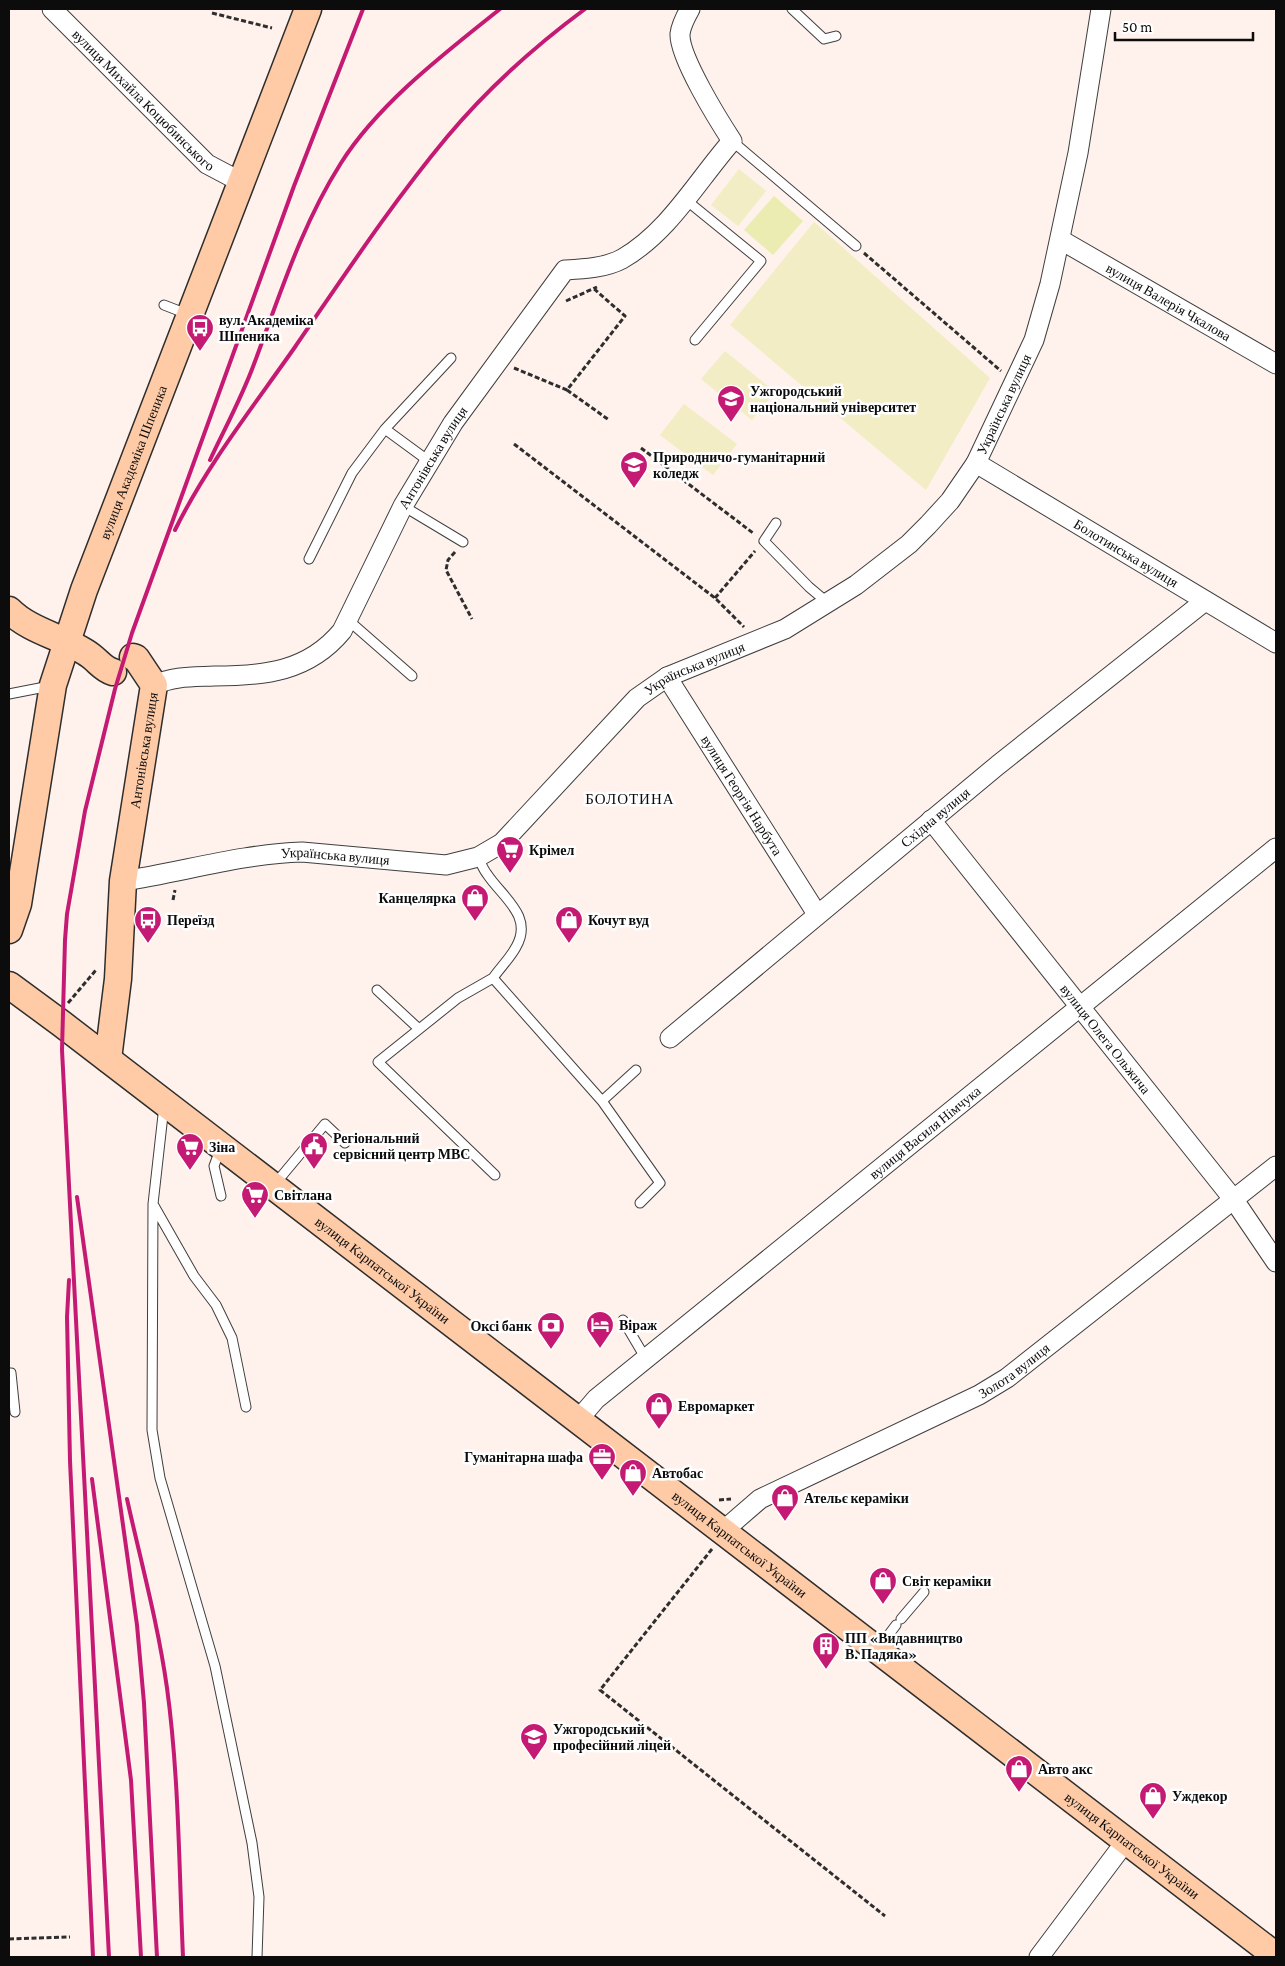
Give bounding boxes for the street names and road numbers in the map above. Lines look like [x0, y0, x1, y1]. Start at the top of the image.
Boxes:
street label: вулиця Михайла Коцюбинського [69, 26, 217, 174]
street label: вулиця Валерія Чкалова [1103, 260, 1234, 345]
street label: Українська вулиця [973, 351, 1034, 457]
street label: вулиця Академіка Шпеника [96, 382, 170, 542]
street label: Антонівська вулиця [395, 403, 471, 512]
street label: Болотинська вулиця [1071, 516, 1182, 591]
street label: Українська вулиця [641, 638, 747, 699]
street label: Антонівська вулиця [127, 691, 161, 810]
street label: вулиця Георгія Нарбута [698, 732, 786, 859]
street label: Східна вулиця [898, 784, 973, 851]
street label: Українська вулиця [280, 844, 391, 868]
street label: вулиця Олега Ольжича [1057, 981, 1155, 1098]
street label: вулиця Василя Німчука [866, 1082, 984, 1182]
street label: вулиця Карпатської України [312, 1213, 454, 1327]
street label: Золота вулиця [975, 1339, 1053, 1401]
street label: вулиця Карпатської України [669, 1487, 810, 1601]
street label: вулиця Карпатської України [1062, 1789, 1203, 1903]

